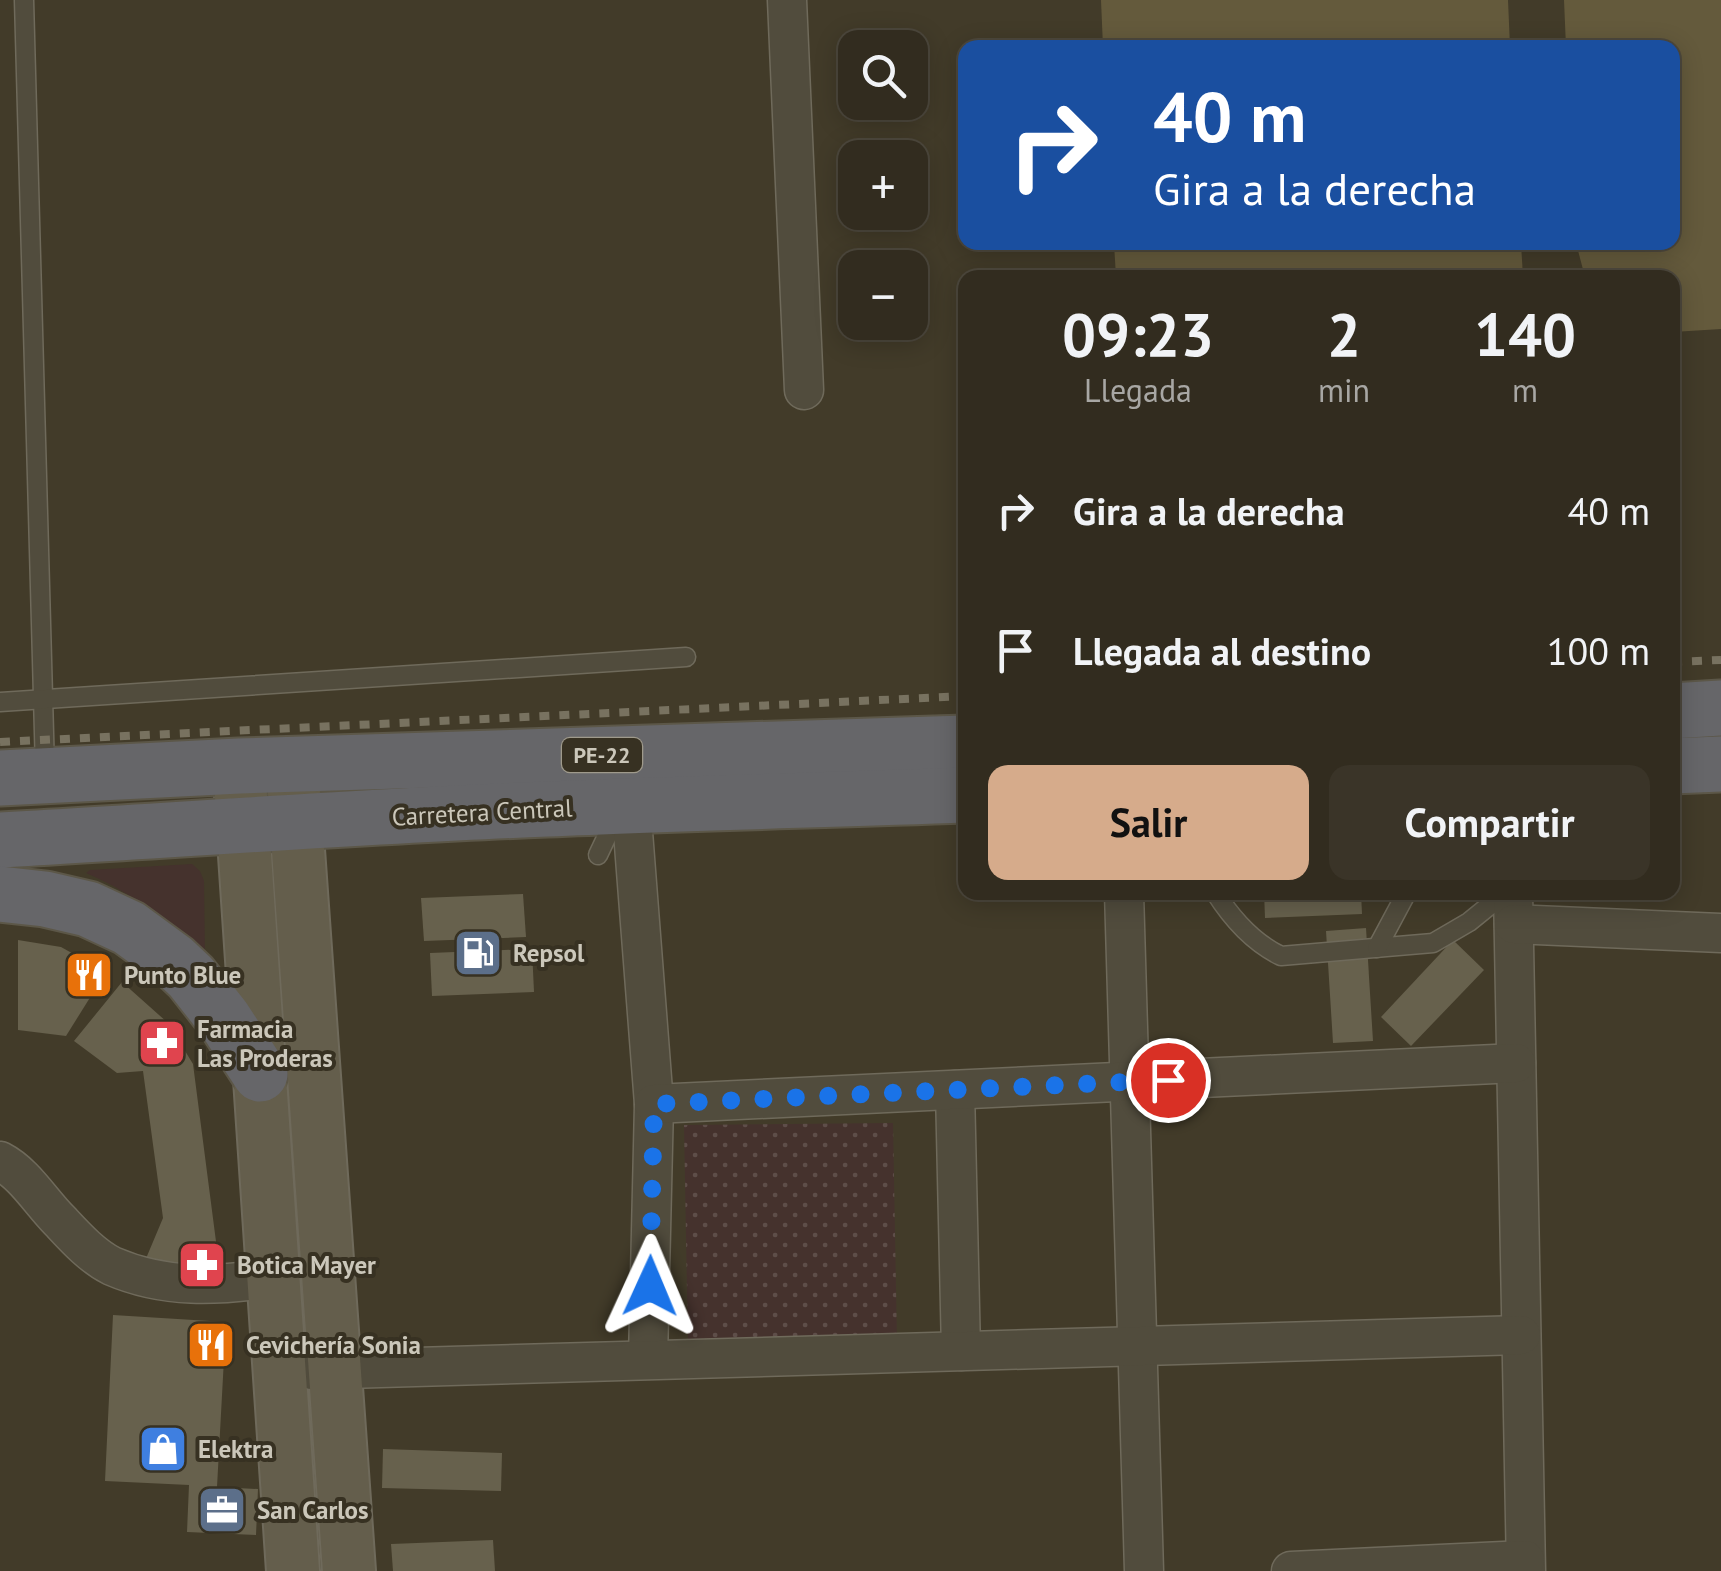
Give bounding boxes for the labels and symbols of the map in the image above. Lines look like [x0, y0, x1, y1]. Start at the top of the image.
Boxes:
road number: PE-22 [562, 738, 642, 772]
street label: Carretera Central [391, 791, 574, 833]
fuel station icon: Repsol [452, 927, 504, 979]
place label: Repsol [513, 937, 585, 969]
restaurant icon: Punto Blue [63, 949, 115, 1001]
place label: Punto Blue [124, 959, 241, 991]
place label: Farmacia Las Proderas [197, 1013, 333, 1074]
pharmacy icon: Farmacia Las Proderas [136, 1017, 188, 1069]
pin [1126, 1038, 1211, 1123]
position arrow [598, 1234, 702, 1338]
pharmacy icon: Botica Mayer [176, 1239, 228, 1291]
place label: Botica Mayer [237, 1249, 376, 1281]
restaurant icon: Cevichería Sonia [185, 1319, 237, 1371]
place label: Cevichería Sonia [246, 1329, 421, 1361]
shop icon: Elektra [137, 1423, 189, 1475]
place label: Elektra [198, 1433, 273, 1465]
office icon: San Carlos [196, 1484, 248, 1536]
place label: San Carlos [257, 1494, 368, 1526]

